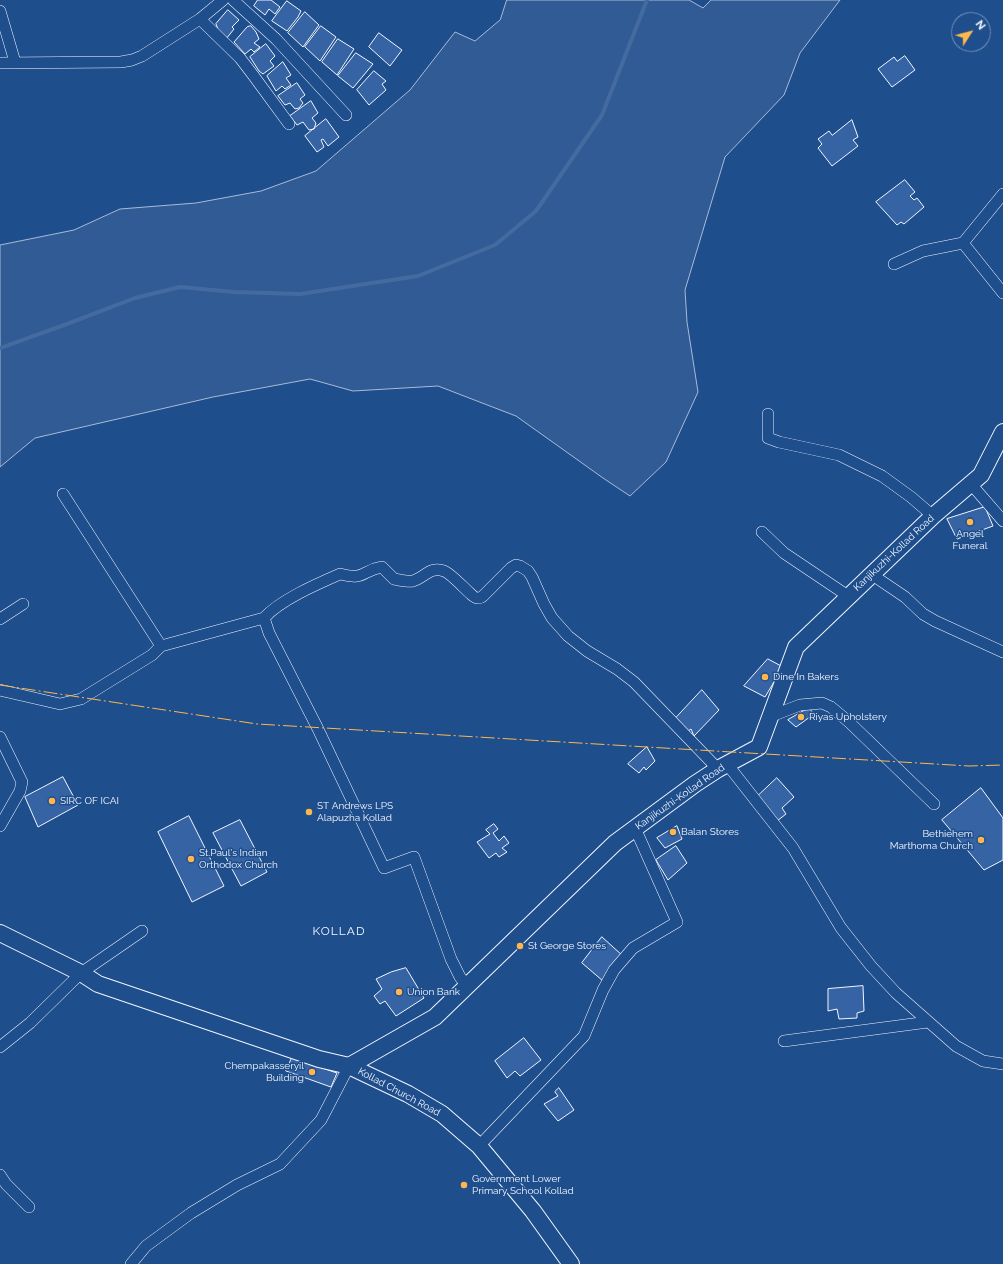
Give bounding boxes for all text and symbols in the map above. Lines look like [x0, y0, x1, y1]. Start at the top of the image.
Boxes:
north arrow [951, 12, 991, 52]
text: N [973, 18, 988, 32]
street label: Kanjikuzhi-Kollad Road [851, 512, 937, 594]
marker: Angel Funeral [965, 517, 975, 527]
place label: Angel Funeral [953, 528, 987, 552]
place label: Dine In Bakers [773, 671, 839, 683]
marker: Dine In Bakers [760, 672, 770, 682]
place label: Riyas Upholstery [809, 711, 887, 723]
marker: Riyas Upholstery [796, 712, 806, 722]
street label: Kanjikuzhi-Kollad Road [633, 762, 727, 832]
place label: SIRC OF ICAI [60, 795, 119, 807]
marker: SIRC OF ICAI [47, 796, 57, 806]
place label: ST Andrews LPS Alapuzha Kollad [317, 800, 393, 824]
marker: ST Andrews LPS Alapuzha Kollad [304, 807, 314, 817]
place label: Balan Stores [681, 826, 739, 838]
marker: Balan Stores [668, 827, 678, 837]
place label: Bethiehem Marthoma Church [890, 828, 973, 852]
marker: Bethiehem Marthoma Church [976, 835, 986, 845]
place label: St.Paul's Indian Orthodox Church [199, 847, 278, 870]
marker: St.Paul's Indian Orthodox Church [186, 854, 196, 864]
district label: KOLLAD [313, 924, 365, 938]
place label: St George Stores [528, 940, 606, 952]
marker: St George Stores [515, 941, 525, 951]
place label: Union Bank [407, 986, 460, 998]
marker: Union Bank [394, 987, 404, 997]
place label: Chempakasseryil Building [225, 1060, 304, 1084]
street label: Kollad Church Road [356, 1065, 442, 1119]
marker: Chempakasseryil Building [307, 1067, 317, 1077]
place label: Government Lower Primary School Kollad [472, 1173, 574, 1196]
marker: Government Lower Primary School Kollad [459, 1180, 469, 1190]

